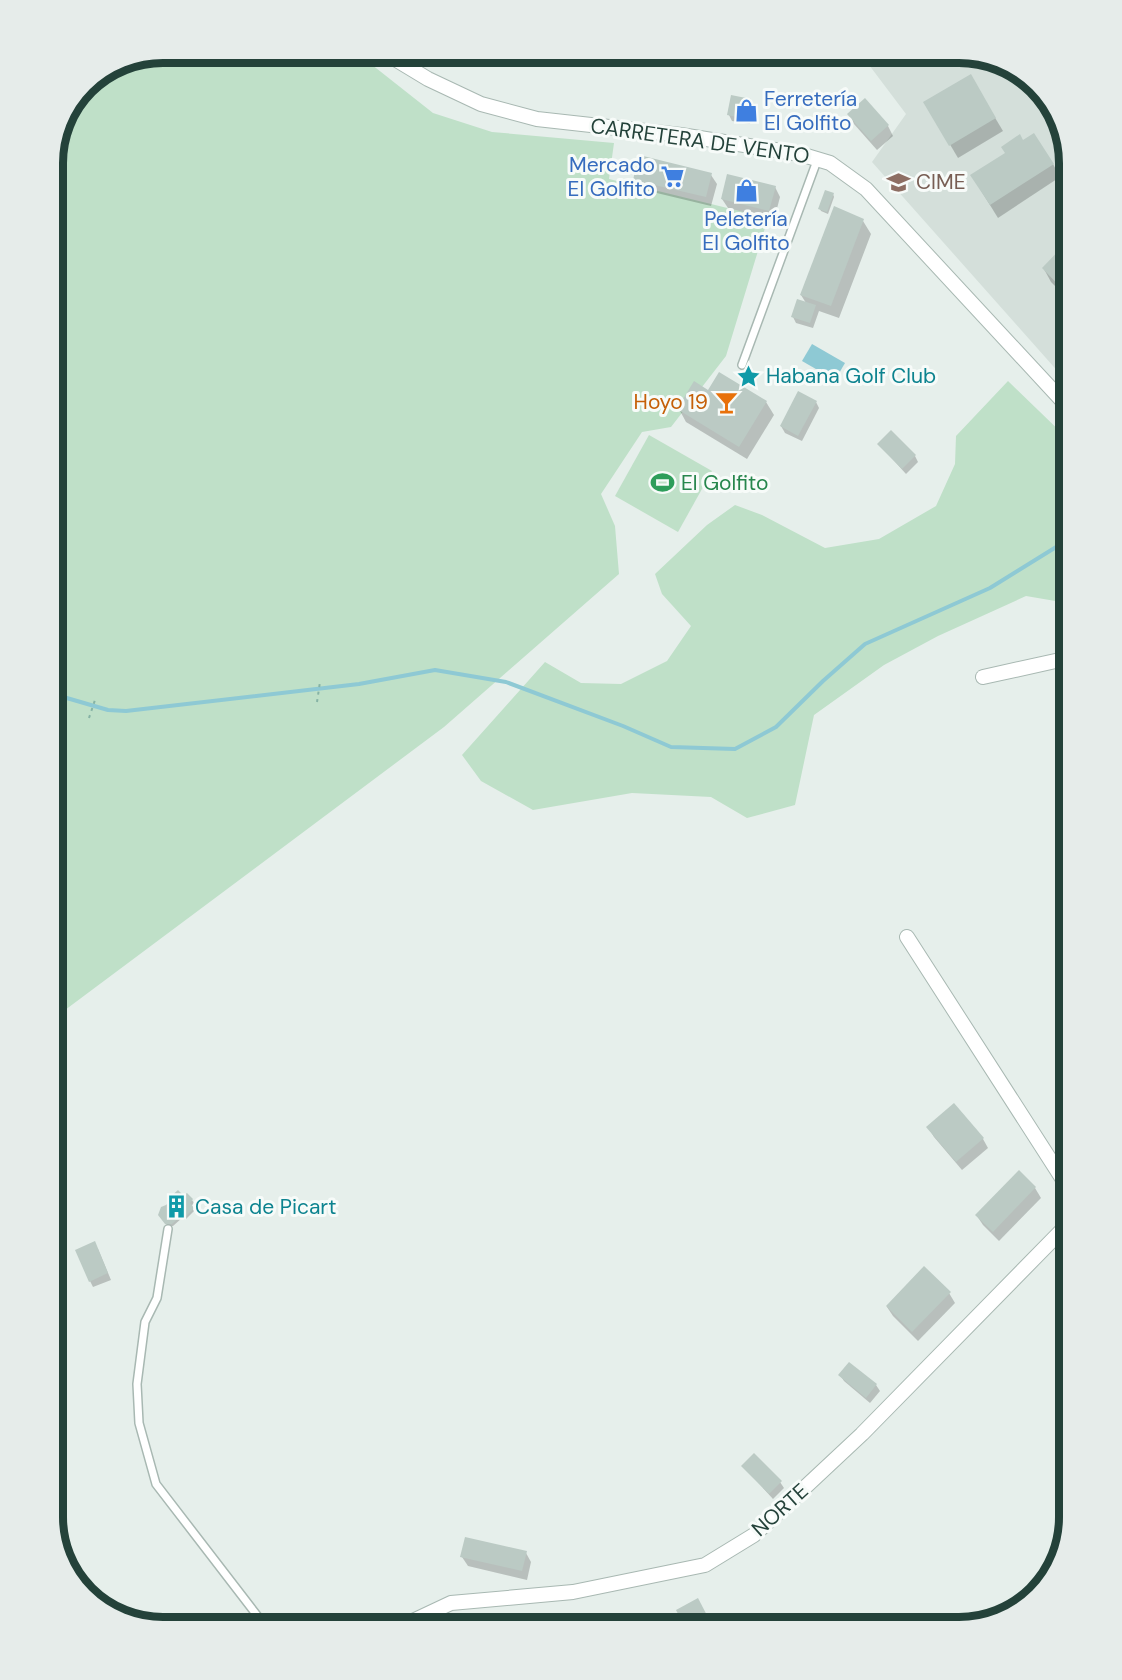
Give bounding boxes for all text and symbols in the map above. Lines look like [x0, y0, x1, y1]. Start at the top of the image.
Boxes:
place label: Ferretería El Golfito [764, 85, 857, 137]
shop icon: Ferretería El Golfito [733, 98, 759, 124]
street label: CARRETERA DE VENTO [589, 112, 811, 170]
place label: Mercado El Golfito [568, 151, 655, 203]
supermarket icon: Mercado El Golfito [660, 164, 686, 190]
place label: CIME [916, 168, 966, 196]
school or university icon: CIME [885, 169, 911, 195]
shop icon: Peletería El Golfito [733, 178, 759, 204]
place label: Peletería El Golfito [702, 205, 790, 257]
place label: Habana Golf Club [766, 362, 936, 390]
place icon: Habana Golf Club [735, 363, 761, 389]
place label: Hoyo 19 [634, 388, 708, 416]
bar icon: Hoyo 19 [713, 389, 739, 415]
place label: El Golfito [681, 469, 768, 497]
sports icon: El Golfito [650, 470, 676, 496]
place label: Casa de Picart [195, 1193, 336, 1221]
building icon: Casa de Picart [164, 1194, 190, 1220]
street label: NORTE [746, 1477, 814, 1543]

